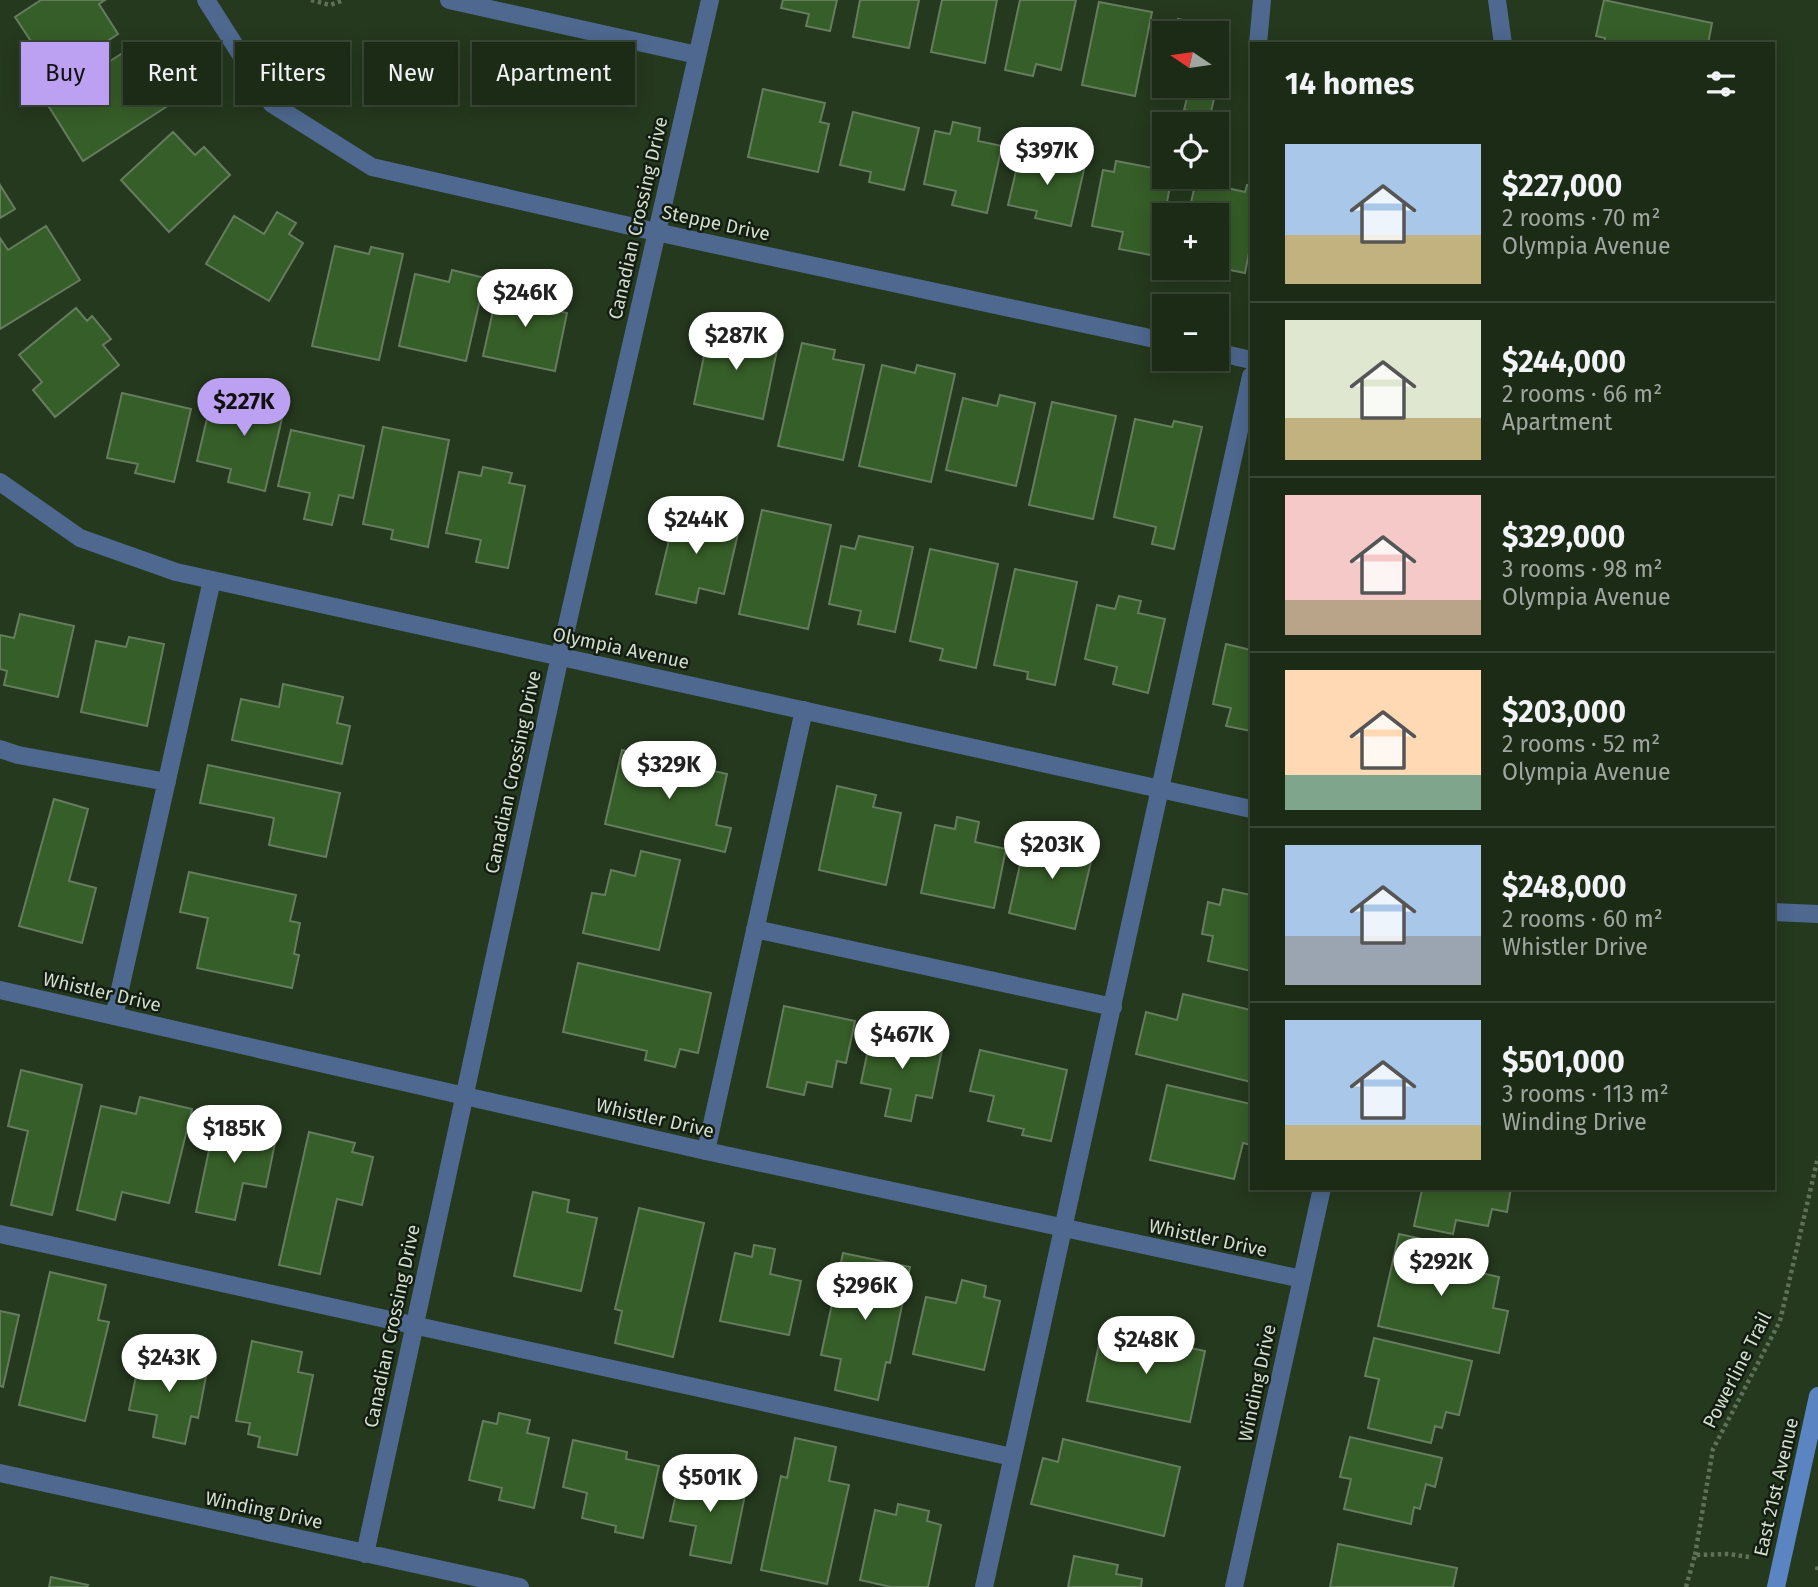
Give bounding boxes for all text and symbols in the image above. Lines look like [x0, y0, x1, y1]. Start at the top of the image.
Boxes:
north arrow [1152, 21, 1228, 98]
map controls [1152, 21, 1229, 371]
chip: Buy [21, 42, 109, 105]
chip: Rent [123, 42, 221, 105]
chip: Filters [235, 42, 350, 105]
chip: New [364, 42, 458, 105]
chip: Apartment [472, 42, 635, 105]
icon: filters [1702, 65, 1740, 103]
text: 14 homes [1285, 66, 1414, 102]
button: locate [1152, 112, 1229, 189]
street label: Canadian Crossing Drive [603, 114, 673, 322]
pin: $397K [998, 128, 1096, 187]
text: $397K [1016, 136, 1078, 164]
text: $227,000 [1502, 168, 1622, 204]
icon: home [1341, 172, 1425, 256]
street label: Steppe Drive [660, 200, 772, 246]
button: + [1152, 203, 1229, 280]
text: 2 rooms · 70 m² [1502, 204, 1660, 232]
text: Olympia Avenue [1502, 232, 1671, 260]
pin: $246K [476, 270, 574, 329]
text: $246K [493, 278, 557, 306]
button: − [1152, 294, 1229, 371]
pin: $287K [687, 312, 785, 372]
text: $287K [705, 321, 767, 349]
text: $244,000 [1502, 344, 1626, 380]
icon: home [1341, 348, 1425, 432]
pin: $227K [195, 378, 293, 438]
text: 2 rooms · 66 m² [1502, 380, 1662, 408]
text: $227K [213, 387, 275, 415]
text: Apartment [1502, 408, 1612, 436]
pin: $244K [647, 496, 745, 556]
text: $244K [664, 505, 728, 533]
text: $329,000 [1502, 519, 1625, 555]
icon: home [1341, 523, 1425, 607]
text: 3 rooms · 98 m² [1502, 555, 1662, 583]
text: Olympia Avenue [1502, 583, 1671, 611]
street label: Olympia Avenue [551, 622, 691, 674]
street label: Canadian Crossing Drive [480, 668, 546, 876]
text: $203,000 [1502, 694, 1626, 730]
icon: home [1341, 698, 1425, 782]
text: 2 rooms · 52 m² [1502, 730, 1660, 758]
pin: $329K [620, 742, 718, 801]
text: $329K [637, 750, 701, 778]
text: Olympia Avenue [1502, 758, 1671, 786]
pin: $203K [1003, 822, 1101, 881]
text: $203K [1020, 830, 1084, 858]
text: $248,000 [1502, 869, 1627, 905]
icon: home [1341, 873, 1425, 957]
text: 2 rooms · 60 m² [1502, 905, 1663, 933]
text: Whistler Drive [1502, 933, 1648, 961]
street label: Whistler Drive [41, 967, 163, 1017]
pin: $467K [853, 1012, 951, 1071]
text: $467K [870, 1020, 934, 1048]
text: $501,000 [1502, 1044, 1625, 1080]
icon: home [1341, 1048, 1425, 1132]
text: 3 rooms · 113 m² [1502, 1080, 1669, 1108]
street label: Whistler Drive [594, 1093, 716, 1143]
pin: $185K [185, 1106, 283, 1165]
text: Winding Drive [1502, 1108, 1647, 1136]
text: $185K [203, 1114, 265, 1142]
street label: Whistler Drive [1147, 1214, 1269, 1262]
street label: Canadian Crossing Drive [359, 1222, 425, 1430]
pin: $292K [1392, 1238, 1490, 1298]
text: $292K [1410, 1247, 1472, 1275]
pin: $296K [816, 1262, 914, 1322]
text: $296K [833, 1271, 897, 1299]
street label: Powerline Trail [1698, 1308, 1776, 1432]
pin: $248K [1097, 1316, 1195, 1376]
street label: Winding Drive [1233, 1322, 1281, 1444]
text: $248K [1114, 1325, 1178, 1353]
pin: $243K [120, 1334, 218, 1394]
text: $243K [138, 1343, 200, 1371]
street label: East 21st Avenue [1749, 1415, 1803, 1559]
pin: $501K [661, 1454, 759, 1514]
text: $501K [678, 1463, 742, 1491]
street label: Winding Drive [203, 1486, 325, 1534]

